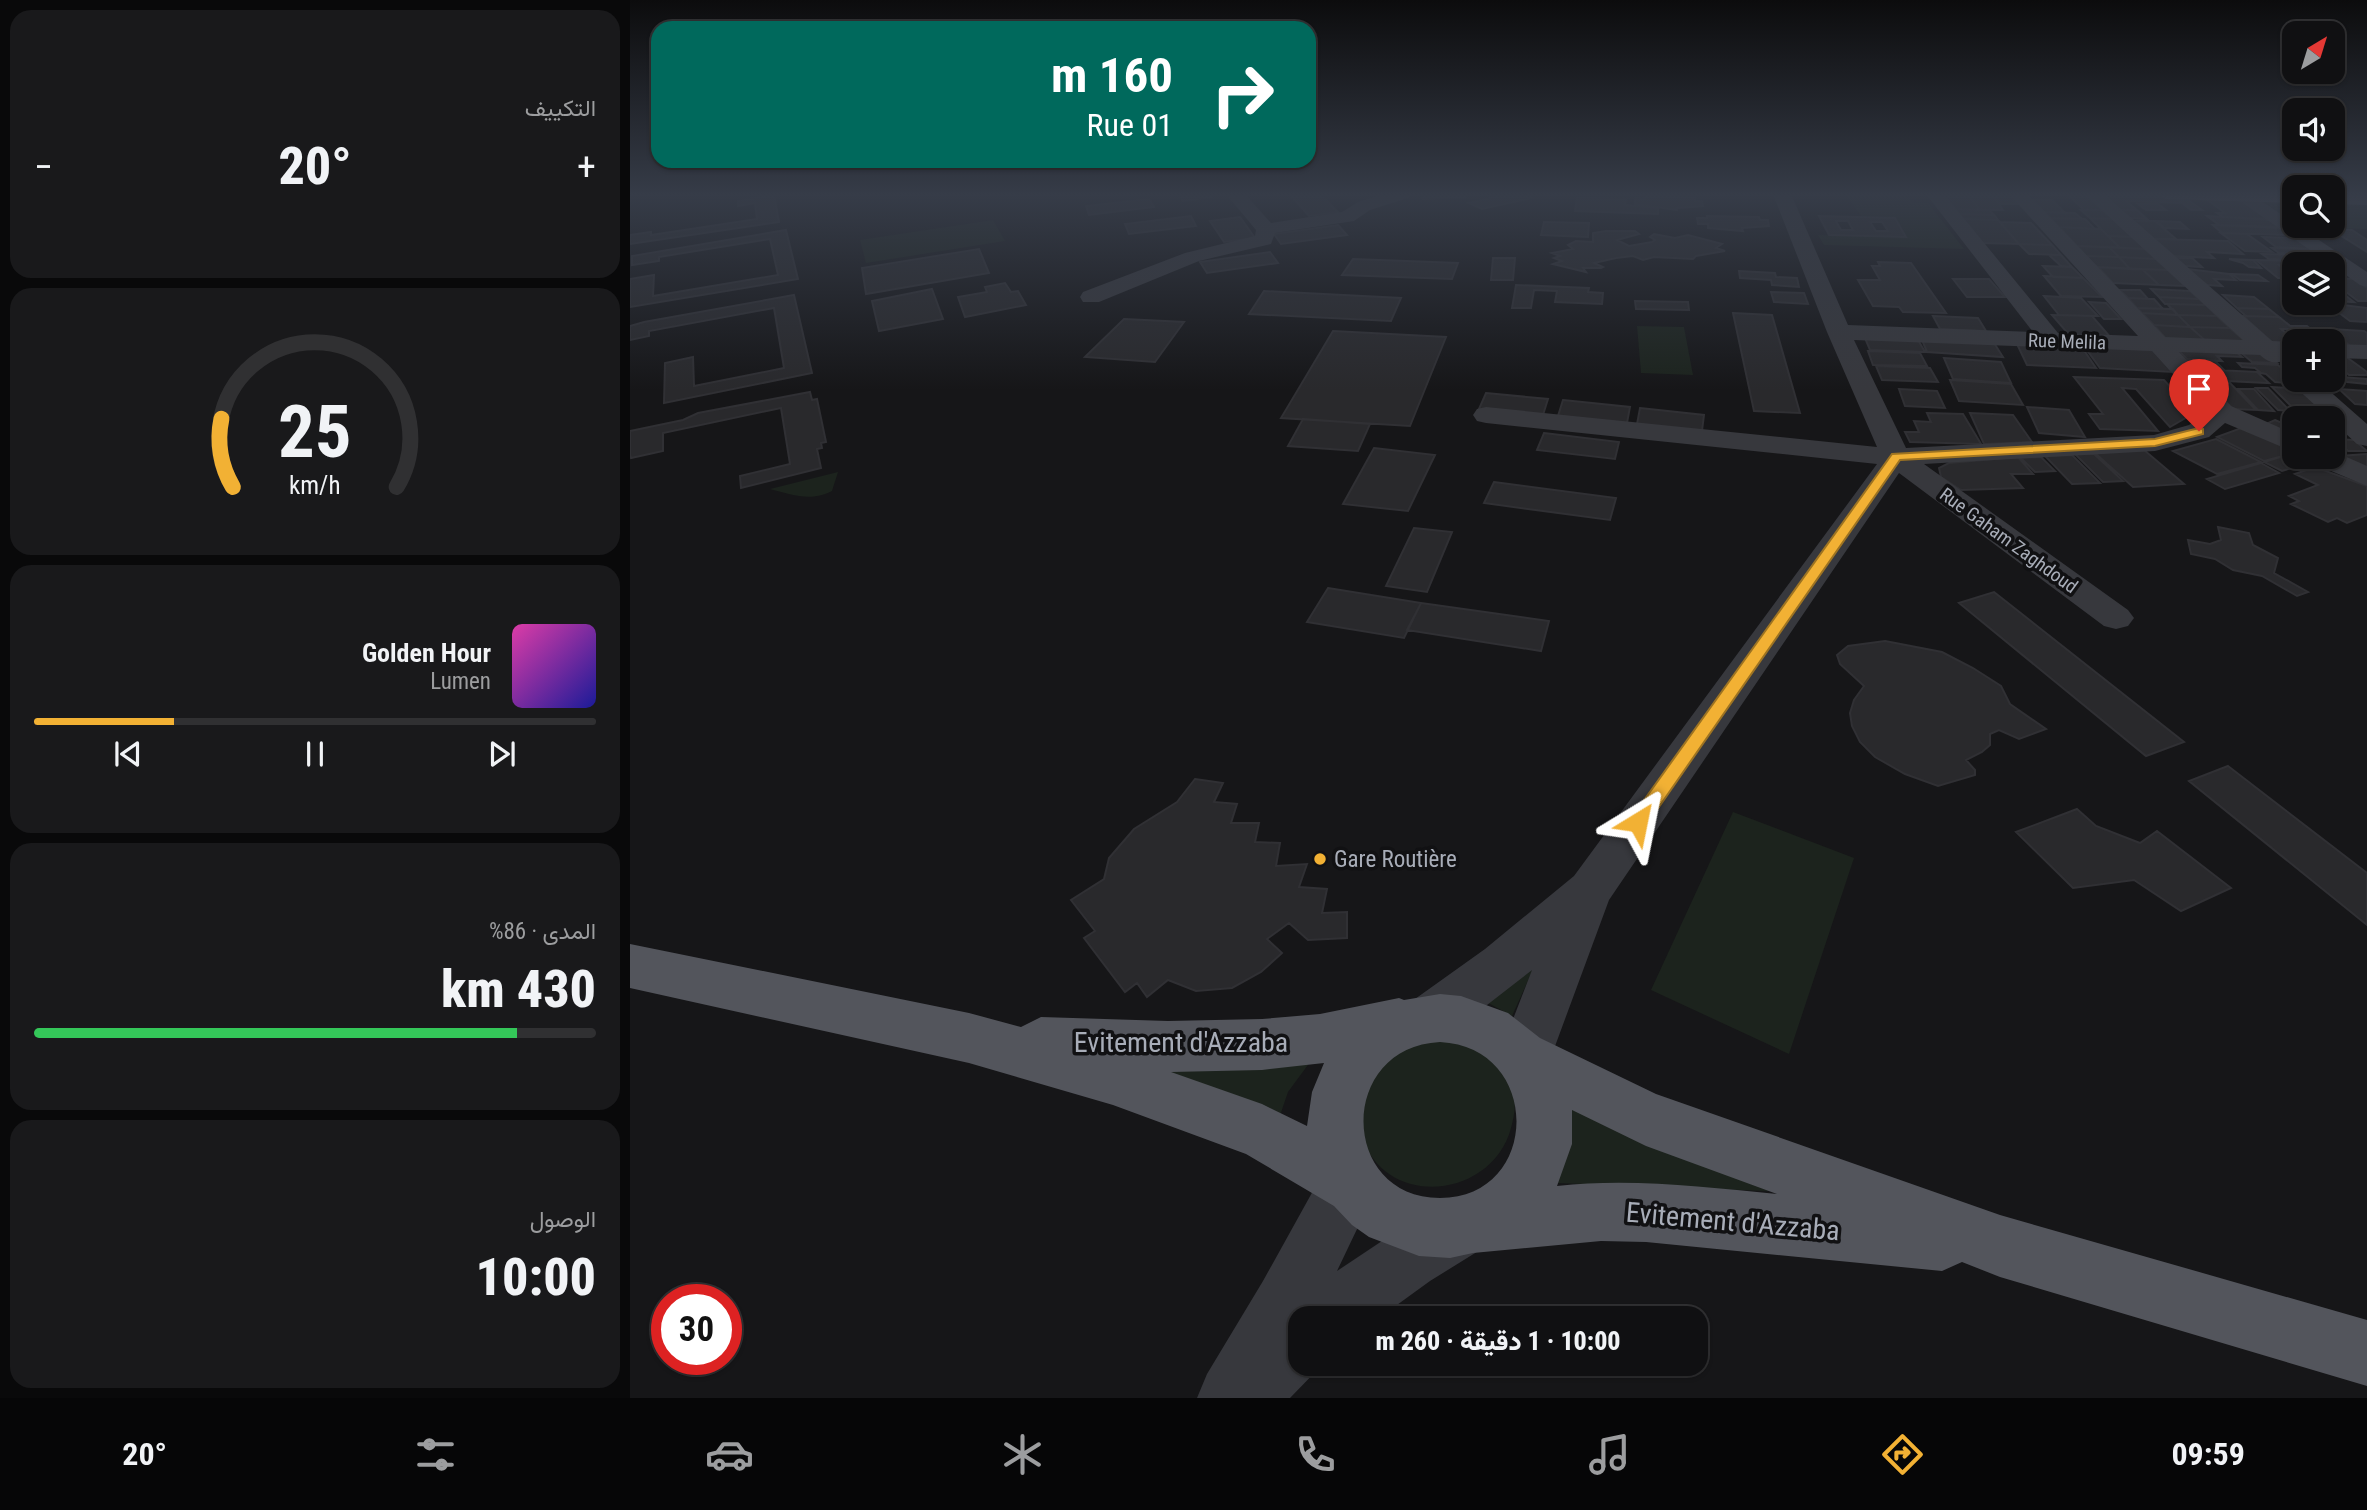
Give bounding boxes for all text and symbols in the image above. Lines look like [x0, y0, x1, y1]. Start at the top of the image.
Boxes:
north arrow [2282, 21, 2345, 84]
map controls [2282, 21, 2345, 469]
text: 160 m [1051, 47, 1173, 104]
icon: right [1197, 49, 1288, 140]
text: التكييف [525, 95, 596, 122]
button: sound [2282, 98, 2345, 161]
text: Rue 01 [1087, 106, 1173, 144]
text: 20° [278, 136, 352, 197]
text: − [34, 145, 53, 189]
text: + [577, 145, 596, 189]
button: search [2282, 175, 2345, 238]
button: layers [2282, 252, 2345, 315]
street label: Rue Melila [2028, 329, 2106, 354]
button: + [2282, 329, 2345, 392]
pin [2169, 359, 2229, 431]
icon: arrive [2180, 370, 2218, 408]
text: 25 [278, 390, 352, 476]
button: − [2282, 406, 2345, 469]
text: km/h [289, 471, 341, 500]
street label: Rue Gaham Zaghdoud [1935, 483, 2082, 598]
text: Golden Hour [362, 638, 491, 668]
text: Lumen [430, 668, 491, 695]
icon: previous [109, 735, 147, 773]
icon: pause [296, 735, 334, 773]
icon: next [483, 735, 521, 773]
position arrow [1601, 785, 1675, 859]
place label: Gare Routière [1334, 846, 1457, 873]
marker: Gare Routière [1312, 851, 1328, 867]
text: المدى · 86% [489, 918, 596, 945]
text: 430 km [441, 959, 596, 1020]
street label: Evitement d'Azzaba [1074, 1026, 1288, 1059]
street label: Evitement d'Azzaba [1625, 1196, 1841, 1247]
text: الوصول [530, 1206, 596, 1233]
text: 10:00 [476, 1247, 596, 1308]
speed limit sign: 30 [651, 1284, 742, 1375]
text: 10:00 · 1 دقيقة · 260 m [1375, 1326, 1621, 1356]
icon: filters [411, 1430, 460, 1479]
icon: car [705, 1430, 754, 1479]
icon: climate [998, 1430, 1047, 1479]
icon: phone [1291, 1430, 1340, 1479]
icon: music [1585, 1430, 1634, 1479]
icon: directions [1878, 1430, 1927, 1479]
text: 20° [122, 1435, 167, 1473]
text: 09:59 [2171, 1435, 2245, 1473]

